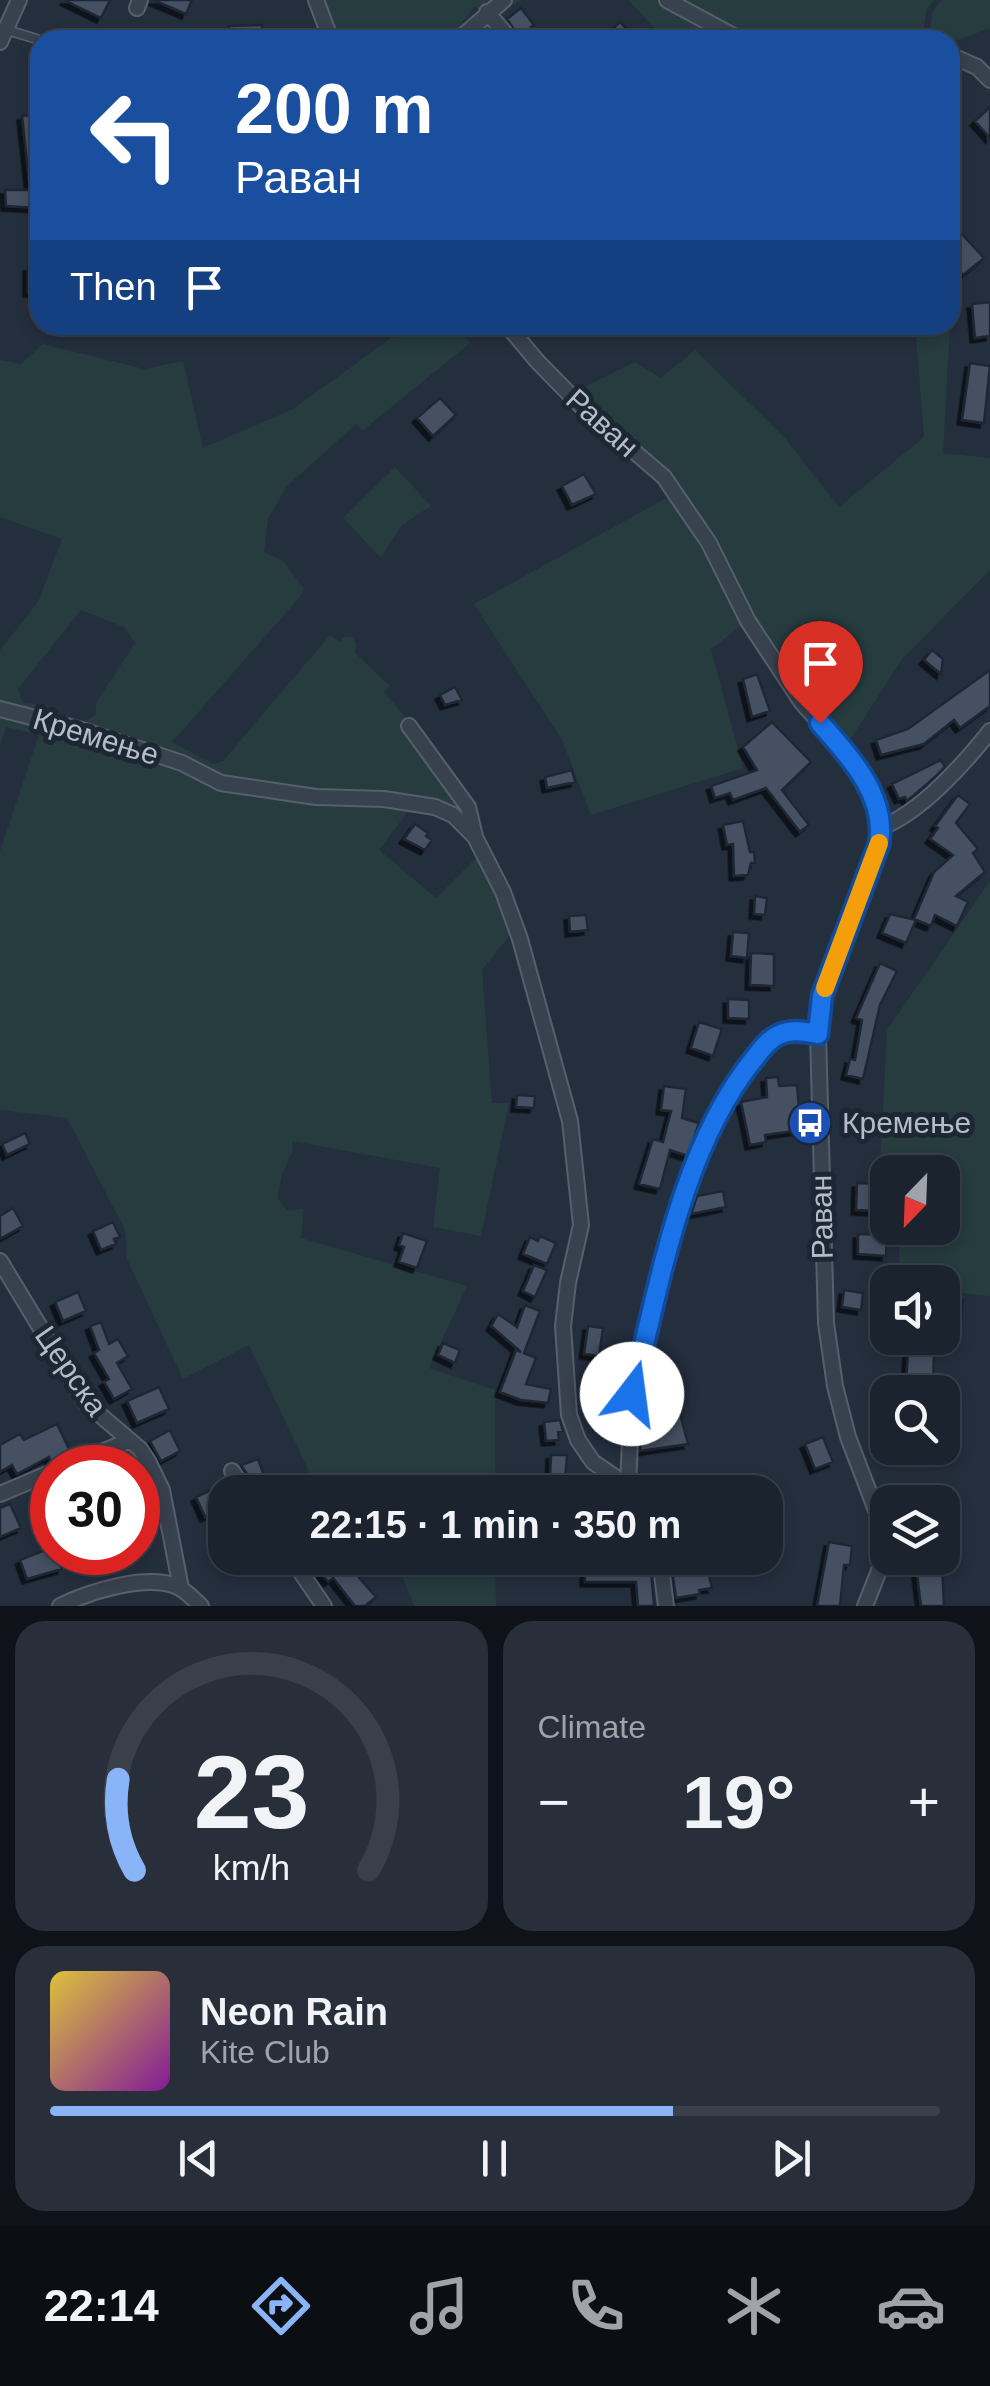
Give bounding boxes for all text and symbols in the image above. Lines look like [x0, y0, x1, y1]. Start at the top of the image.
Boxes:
icon: left [70, 70, 200, 200]
text: 200 m [235, 70, 433, 148]
text: Раван [235, 152, 362, 203]
icon: arrive [177, 260, 232, 315]
text: Then [70, 266, 157, 308]
street label: Раван [560, 382, 645, 463]
pin [778, 621, 863, 724]
icon: arrive [793, 636, 848, 691]
street label: Кремење [30, 702, 163, 771]
bus stop icon: Кремење [787, 1100, 833, 1146]
place label: Кремење [842, 1106, 971, 1139]
north arrow [870, 1155, 960, 1245]
map controls [870, 1155, 960, 1575]
street label: Раван [804, 1174, 839, 1260]
button: sound [870, 1265, 960, 1355]
street label: Церска [29, 1320, 114, 1422]
position arrow [580, 1342, 684, 1446]
button: search [870, 1375, 960, 1465]
speed limit sign: 30 [30, 1445, 160, 1575]
button: layers [870, 1485, 960, 1575]
text: 22:15 · 1 min · 350 m [310, 1504, 681, 1546]
text: Climate [538, 1709, 646, 1745]
text: 23 [193, 1734, 309, 1850]
text: 19° [682, 1760, 795, 1844]
text: − [538, 1771, 570, 1833]
text: + [908, 1771, 940, 1833]
text: km/h [213, 1848, 290, 1888]
text: Neon Rain [200, 1991, 388, 2033]
text: Kite Club [200, 2034, 330, 2070]
icon: previous [171, 2131, 226, 2186]
icon: pause [467, 2131, 522, 2186]
icon: next [764, 2131, 819, 2186]
icon: directions [246, 2271, 316, 2341]
icon: music [404, 2271, 474, 2341]
icon: phone [561, 2271, 631, 2341]
icon: climate [719, 2271, 789, 2341]
icon: car [876, 2271, 946, 2341]
text: 22:14 [44, 2280, 159, 2331]

